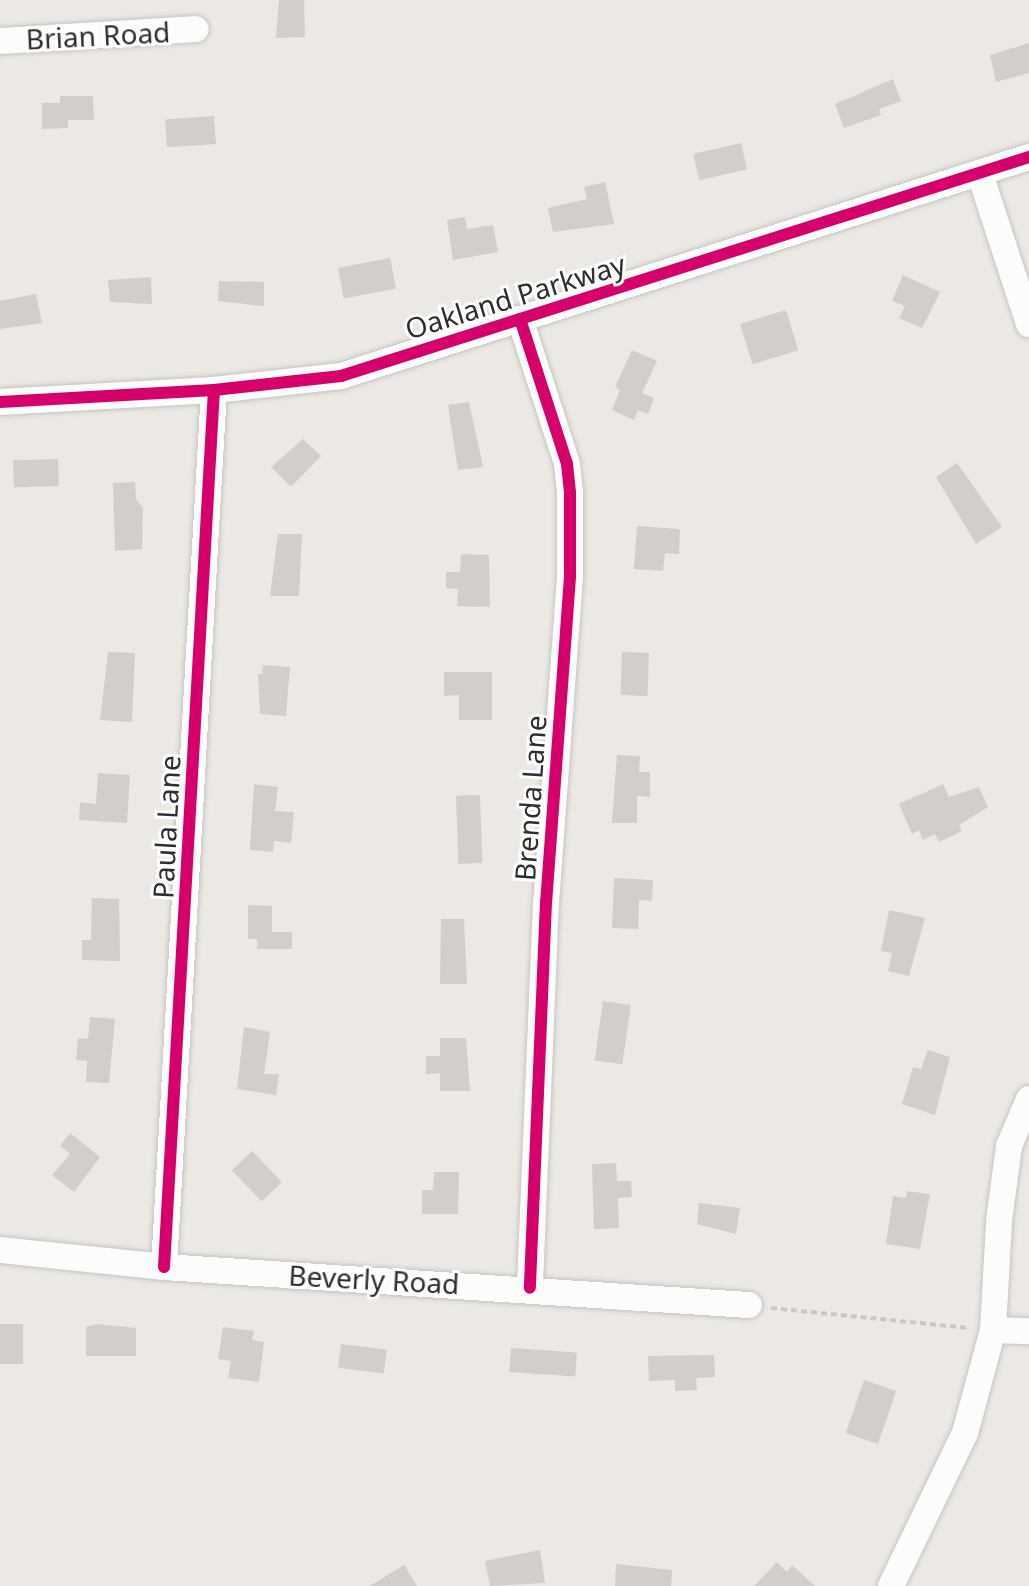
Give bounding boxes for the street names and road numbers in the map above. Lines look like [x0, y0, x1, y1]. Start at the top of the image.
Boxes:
street label: Brian Road [25, 14, 171, 56]
street label: Oakland Parkway [401, 247, 629, 345]
street label: Brenda Lane [507, 714, 553, 882]
street label: Paula Lane [145, 754, 187, 900]
street label: Beverly Road [288, 1258, 460, 1300]

